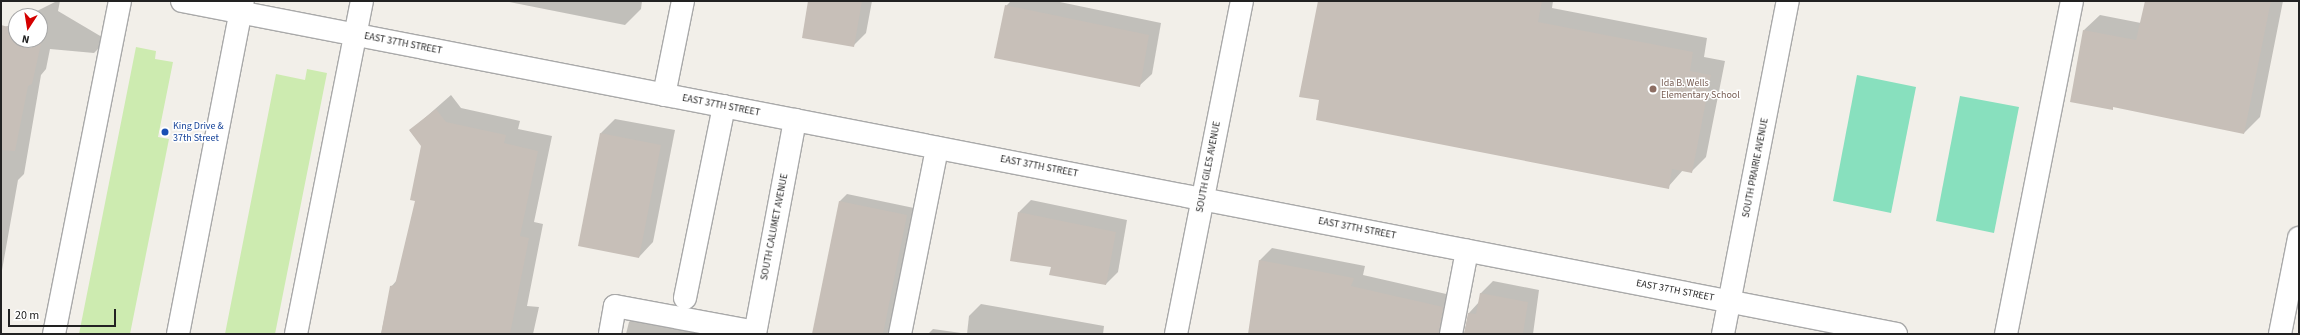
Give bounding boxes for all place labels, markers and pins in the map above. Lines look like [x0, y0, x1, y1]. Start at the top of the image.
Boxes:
place label: Ida B. Wells Elementary School [1661, 77, 1740, 100]
marker: Ida B. Wells Elementary School [1648, 84, 1658, 94]
place label: King Drive & 37th Street [173, 120, 224, 144]
marker: King Drive & 37th Street [160, 127, 170, 137]

